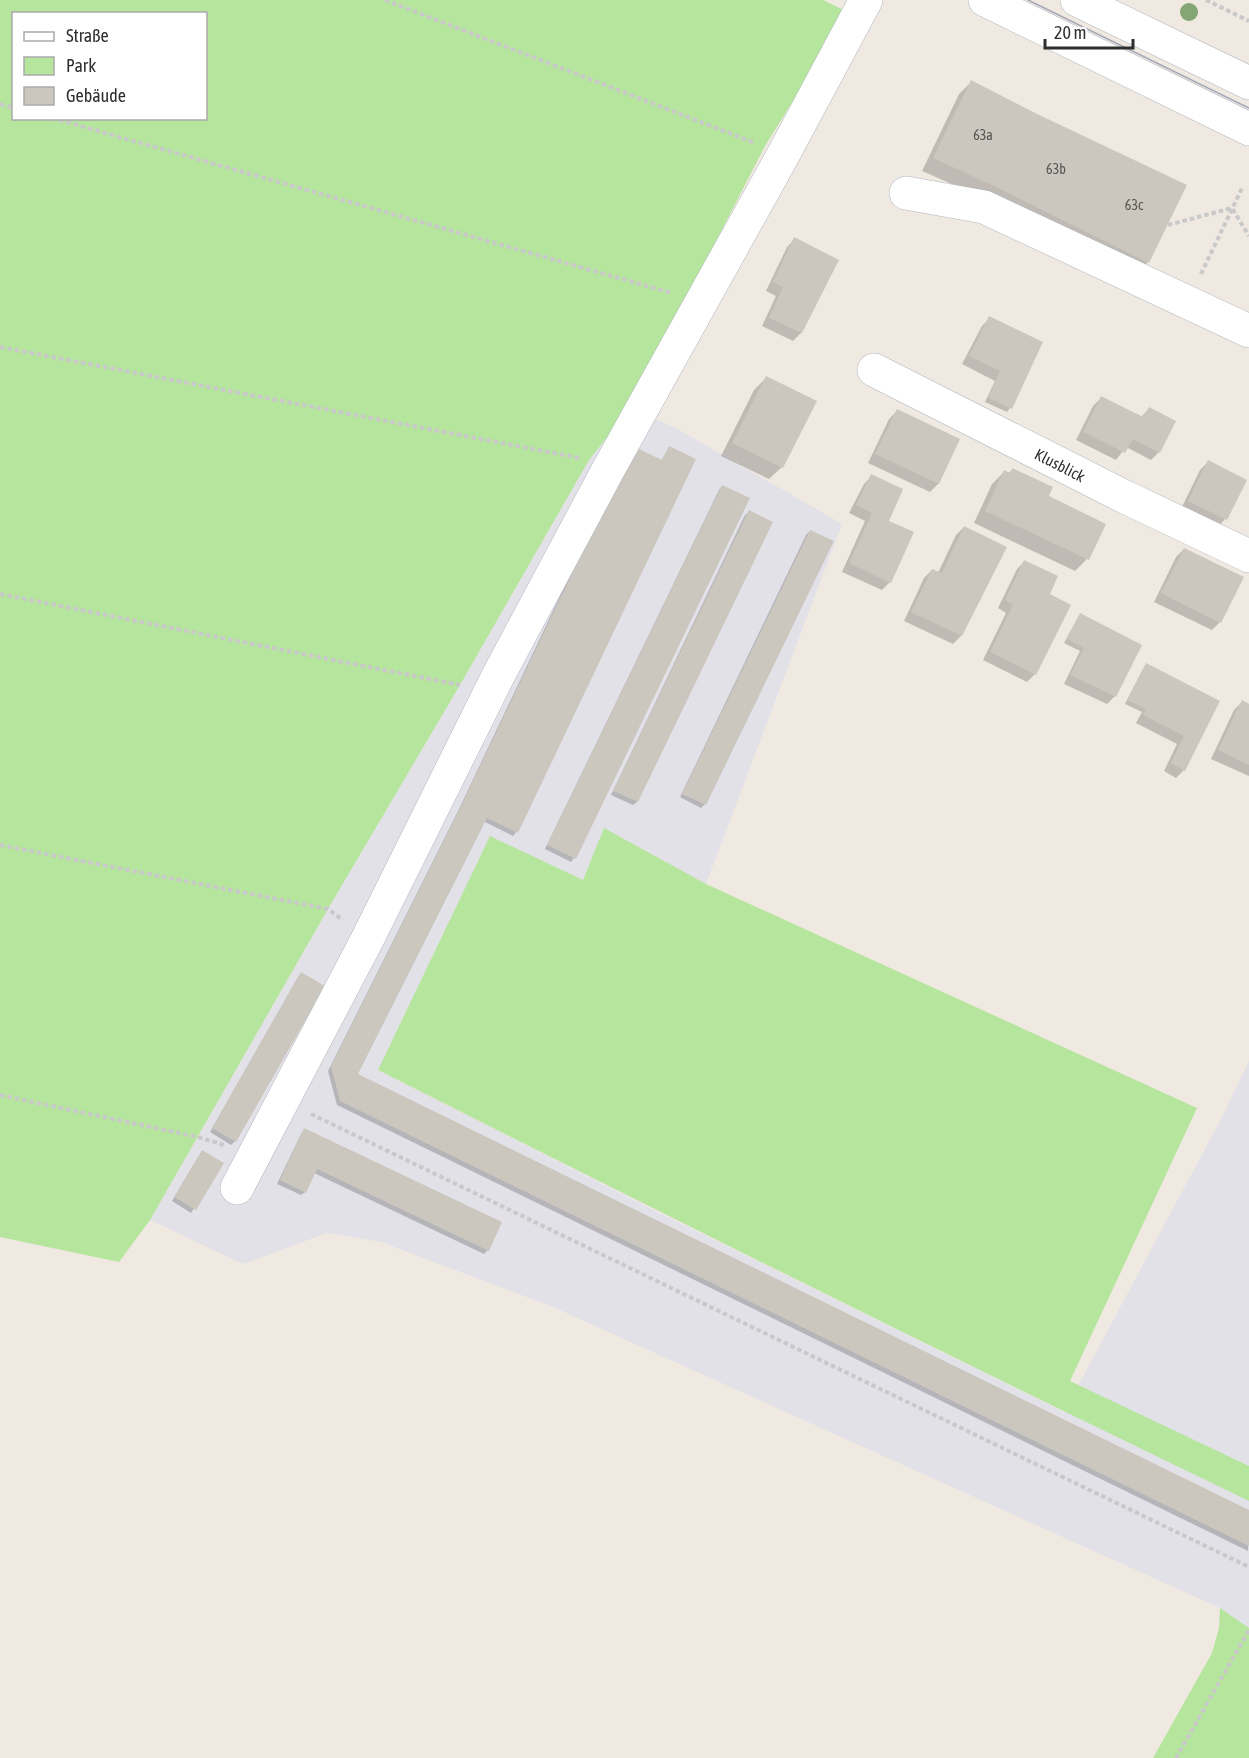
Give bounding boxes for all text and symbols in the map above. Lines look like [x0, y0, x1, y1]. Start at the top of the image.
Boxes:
legend [12, 12, 207, 120]
scale bar [1045, 12, 1134, 50]
text: 20 m [1054, 22, 1086, 43]
text: Straße [66, 25, 109, 46]
text: Park [66, 55, 96, 76]
text: Gebäude [66, 85, 126, 106]
house number: 63a [973, 127, 993, 143]
house number: 63b [1046, 161, 1066, 177]
house number: 63c [1125, 197, 1144, 213]
street label: Klusblick [1032, 445, 1088, 485]

